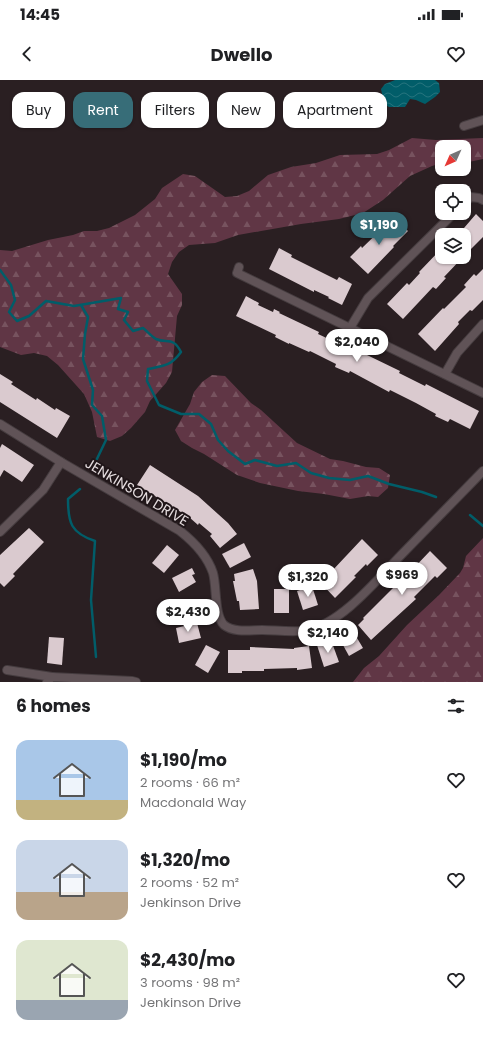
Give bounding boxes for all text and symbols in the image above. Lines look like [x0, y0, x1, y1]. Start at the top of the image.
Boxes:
text: 14:45 [20, 4, 60, 25]
text: Dwello [211, 42, 272, 67]
icon: back [16, 43, 38, 65]
icon: heart [445, 43, 467, 65]
chip: Buy [12, 92, 65, 128]
chip: Rent [73, 92, 133, 128]
chip: Filters [141, 92, 209, 128]
chip: New [217, 92, 275, 128]
chip: Apartment [283, 92, 387, 128]
north arrow [435, 140, 471, 176]
map controls [435, 140, 471, 264]
button: locate [435, 184, 471, 220]
pin: $1,190 [346, 212, 412, 246]
text: $1,190 [360, 215, 398, 234]
button: layers [435, 228, 471, 264]
pin: $2,040 [324, 329, 390, 363]
text: $2,040 [334, 332, 380, 351]
street label: JENKINSON DRIVE [82, 453, 192, 531]
pin: $969 [378, 562, 426, 596]
pin: $1,320 [275, 564, 341, 598]
text: $969 [386, 565, 418, 584]
text: $1,320 [288, 567, 328, 586]
pin: $2,430 [155, 599, 221, 633]
text: $2,430 [166, 602, 210, 621]
pin: $2,140 [295, 620, 361, 654]
text: $2,140 [307, 623, 349, 642]
text: 6 homes [16, 694, 91, 718]
icon: filters [445, 695, 467, 717]
text: $1,190/mo [140, 748, 227, 772]
icon: home [48, 756, 96, 804]
icon: heart [445, 769, 467, 791]
text: 2 rooms · 66 m² [140, 773, 240, 792]
text: Macdonald Way [140, 793, 246, 812]
text: $1,320/mo [140, 848, 230, 872]
icon: home [48, 856, 96, 904]
icon: heart [445, 869, 467, 891]
text: 2 rooms · 52 m² [140, 873, 239, 892]
text: Jenkinson Drive [140, 893, 241, 912]
text: $2,430/mo [140, 948, 235, 972]
icon: home [48, 956, 96, 1004]
icon: heart [445, 969, 467, 991]
text: 3 rooms · 98 m² [140, 973, 240, 992]
text: Jenkinson Drive [140, 993, 241, 1012]

